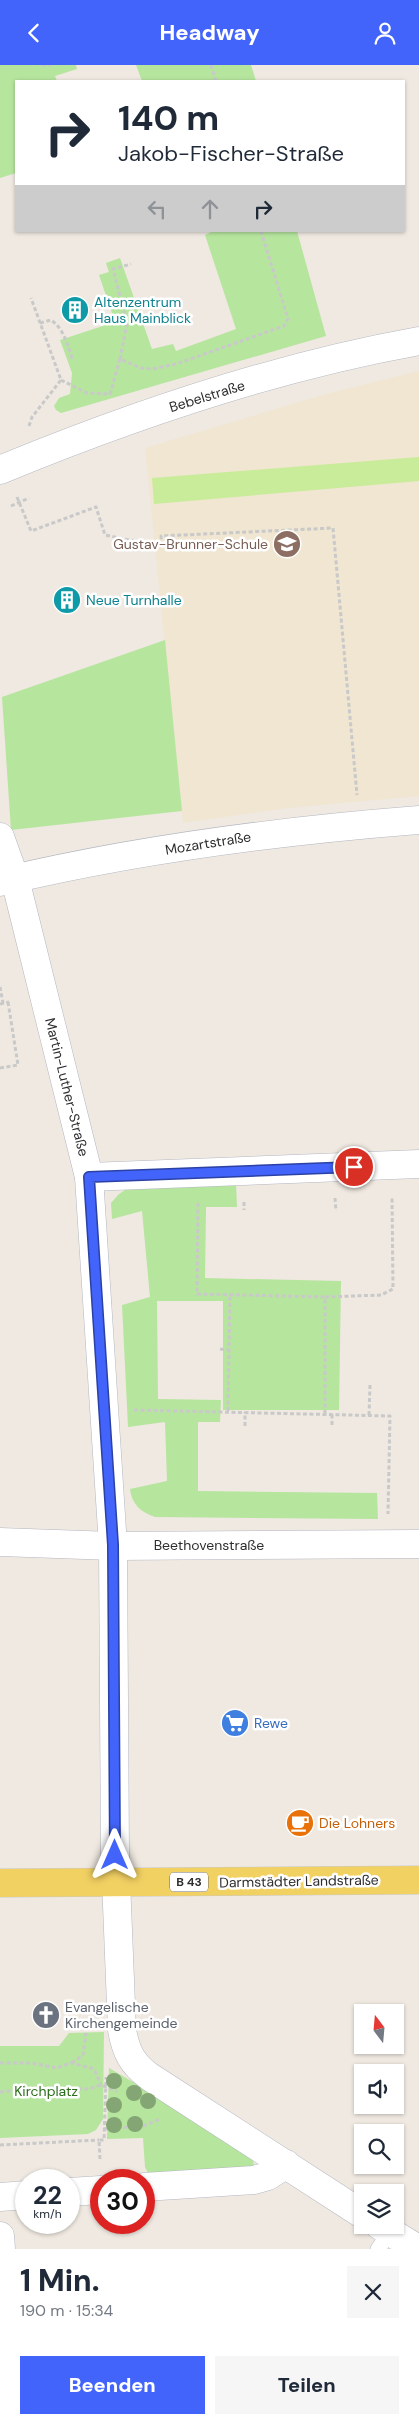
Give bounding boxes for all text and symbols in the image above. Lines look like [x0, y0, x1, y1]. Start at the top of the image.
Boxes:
text: Headway [159, 18, 260, 47]
icon: back [20, 19, 48, 47]
icon: person [371, 19, 399, 47]
text: 140 m [118, 95, 219, 141]
icon: right [35, 100, 100, 165]
text: Jakob-Fischer-Straße [118, 139, 344, 168]
icon: left [143, 195, 171, 223]
icon: ahead [196, 195, 224, 223]
icon: right [249, 195, 277, 223]
place label: Altenzentrum Haus Mainblick [94, 293, 191, 327]
building icon: Altenzentrum Haus Mainblick [60, 295, 90, 325]
street label: Bebelstraße [167, 376, 247, 416]
school or university icon: Gustav-Brunner-Schule [272, 529, 302, 559]
place label: Gustav-Brunner-Schule [113, 535, 268, 553]
building icon: Neue Turnhalle [52, 585, 82, 615]
place label: Neue Turnhalle [86, 591, 182, 609]
street label: Mozartstraße [164, 827, 252, 859]
street label: Martin-Luther-Straße [41, 1016, 93, 1158]
pin [333, 1146, 375, 1188]
icon: arrive [340, 1153, 368, 1181]
street label: Beethovenstraße [154, 1536, 264, 1554]
supermarket icon: Rewe [220, 1708, 250, 1738]
place label: Rewe [254, 1714, 288, 1732]
cafe icon: Die Lohners [285, 1808, 315, 1838]
place label: Die Lohners [319, 1814, 395, 1832]
position arrow [88, 1828, 140, 1880]
street label: Darmstädter Landstraße [219, 1871, 379, 1891]
road number: B 43 [170, 1873, 208, 1891]
place label: Evangelische Kirchengemeinde [65, 1998, 178, 2032]
church icon: Evangelische Kirchengemeinde [31, 2000, 61, 2030]
north arrow [354, 2004, 404, 2054]
map controls [354, 2004, 404, 2234]
button: sound [354, 2064, 404, 2114]
park label: Kirchplatz [14, 2082, 78, 2100]
button: search [354, 2124, 404, 2174]
speed limit sign: 30 [90, 2169, 155, 2234]
text: 22 [33, 2179, 62, 2212]
button: layers [354, 2184, 404, 2234]
text: km/h [33, 2206, 62, 2222]
text: 1 Min. [20, 2261, 99, 2300]
button: close [347, 2266, 399, 2318]
text: 190 m · 15:34 [20, 2300, 113, 2321]
button: Beenden [20, 2356, 205, 2414]
button: Teilen [215, 2356, 399, 2414]

